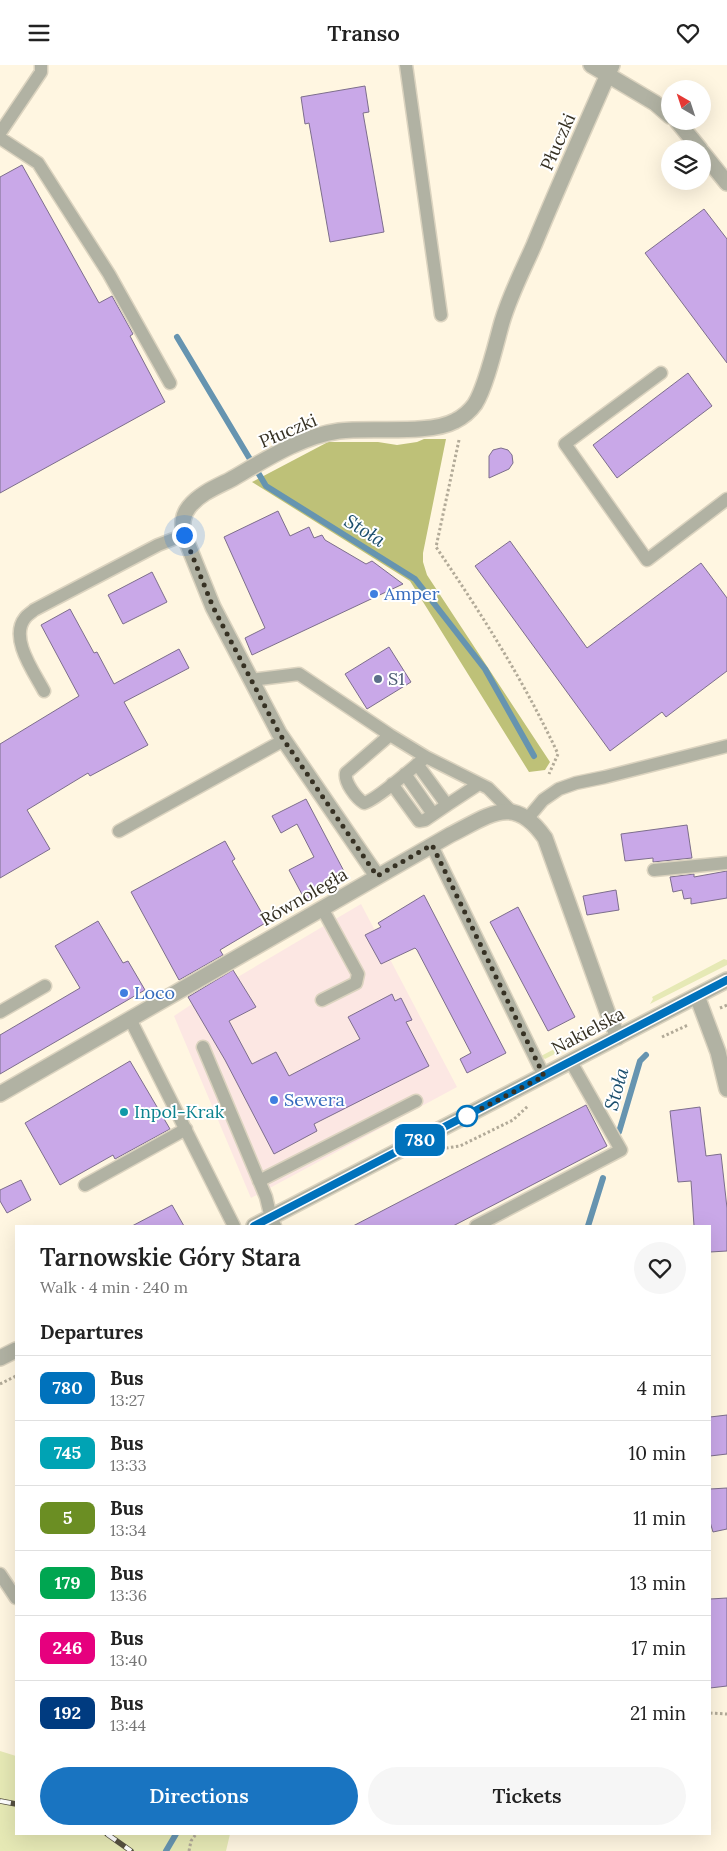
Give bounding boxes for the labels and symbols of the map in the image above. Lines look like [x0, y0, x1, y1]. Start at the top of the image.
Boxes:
north arrow [661, 80, 711, 130]
street label: Płuczki [535, 110, 580, 174]
street label: Płuczki [256, 408, 320, 453]
water label: Stoła [340, 508, 390, 552]
your location [172, 523, 197, 548]
place label: Amper [383, 582, 440, 605]
marker: Amper [368, 588, 380, 600]
place label: S1 [388, 667, 405, 690]
marker: S1 [372, 673, 384, 685]
street label: Równoległa [256, 862, 352, 931]
place label: Loco [134, 981, 175, 1004]
marker: Loco [118, 987, 130, 999]
street label: Nakielska [547, 1002, 628, 1059]
water label: Stoła [598, 1064, 634, 1113]
place label: Sewera [284, 1088, 345, 1111]
marker: Sewera [268, 1094, 280, 1106]
place label: Inpol-Krak [134, 1100, 225, 1123]
unlabelled marker [456, 1105, 478, 1127]
marker: Inpol-Krak [118, 1106, 130, 1118]
line badge: 780 [391, 1124, 449, 1156]

